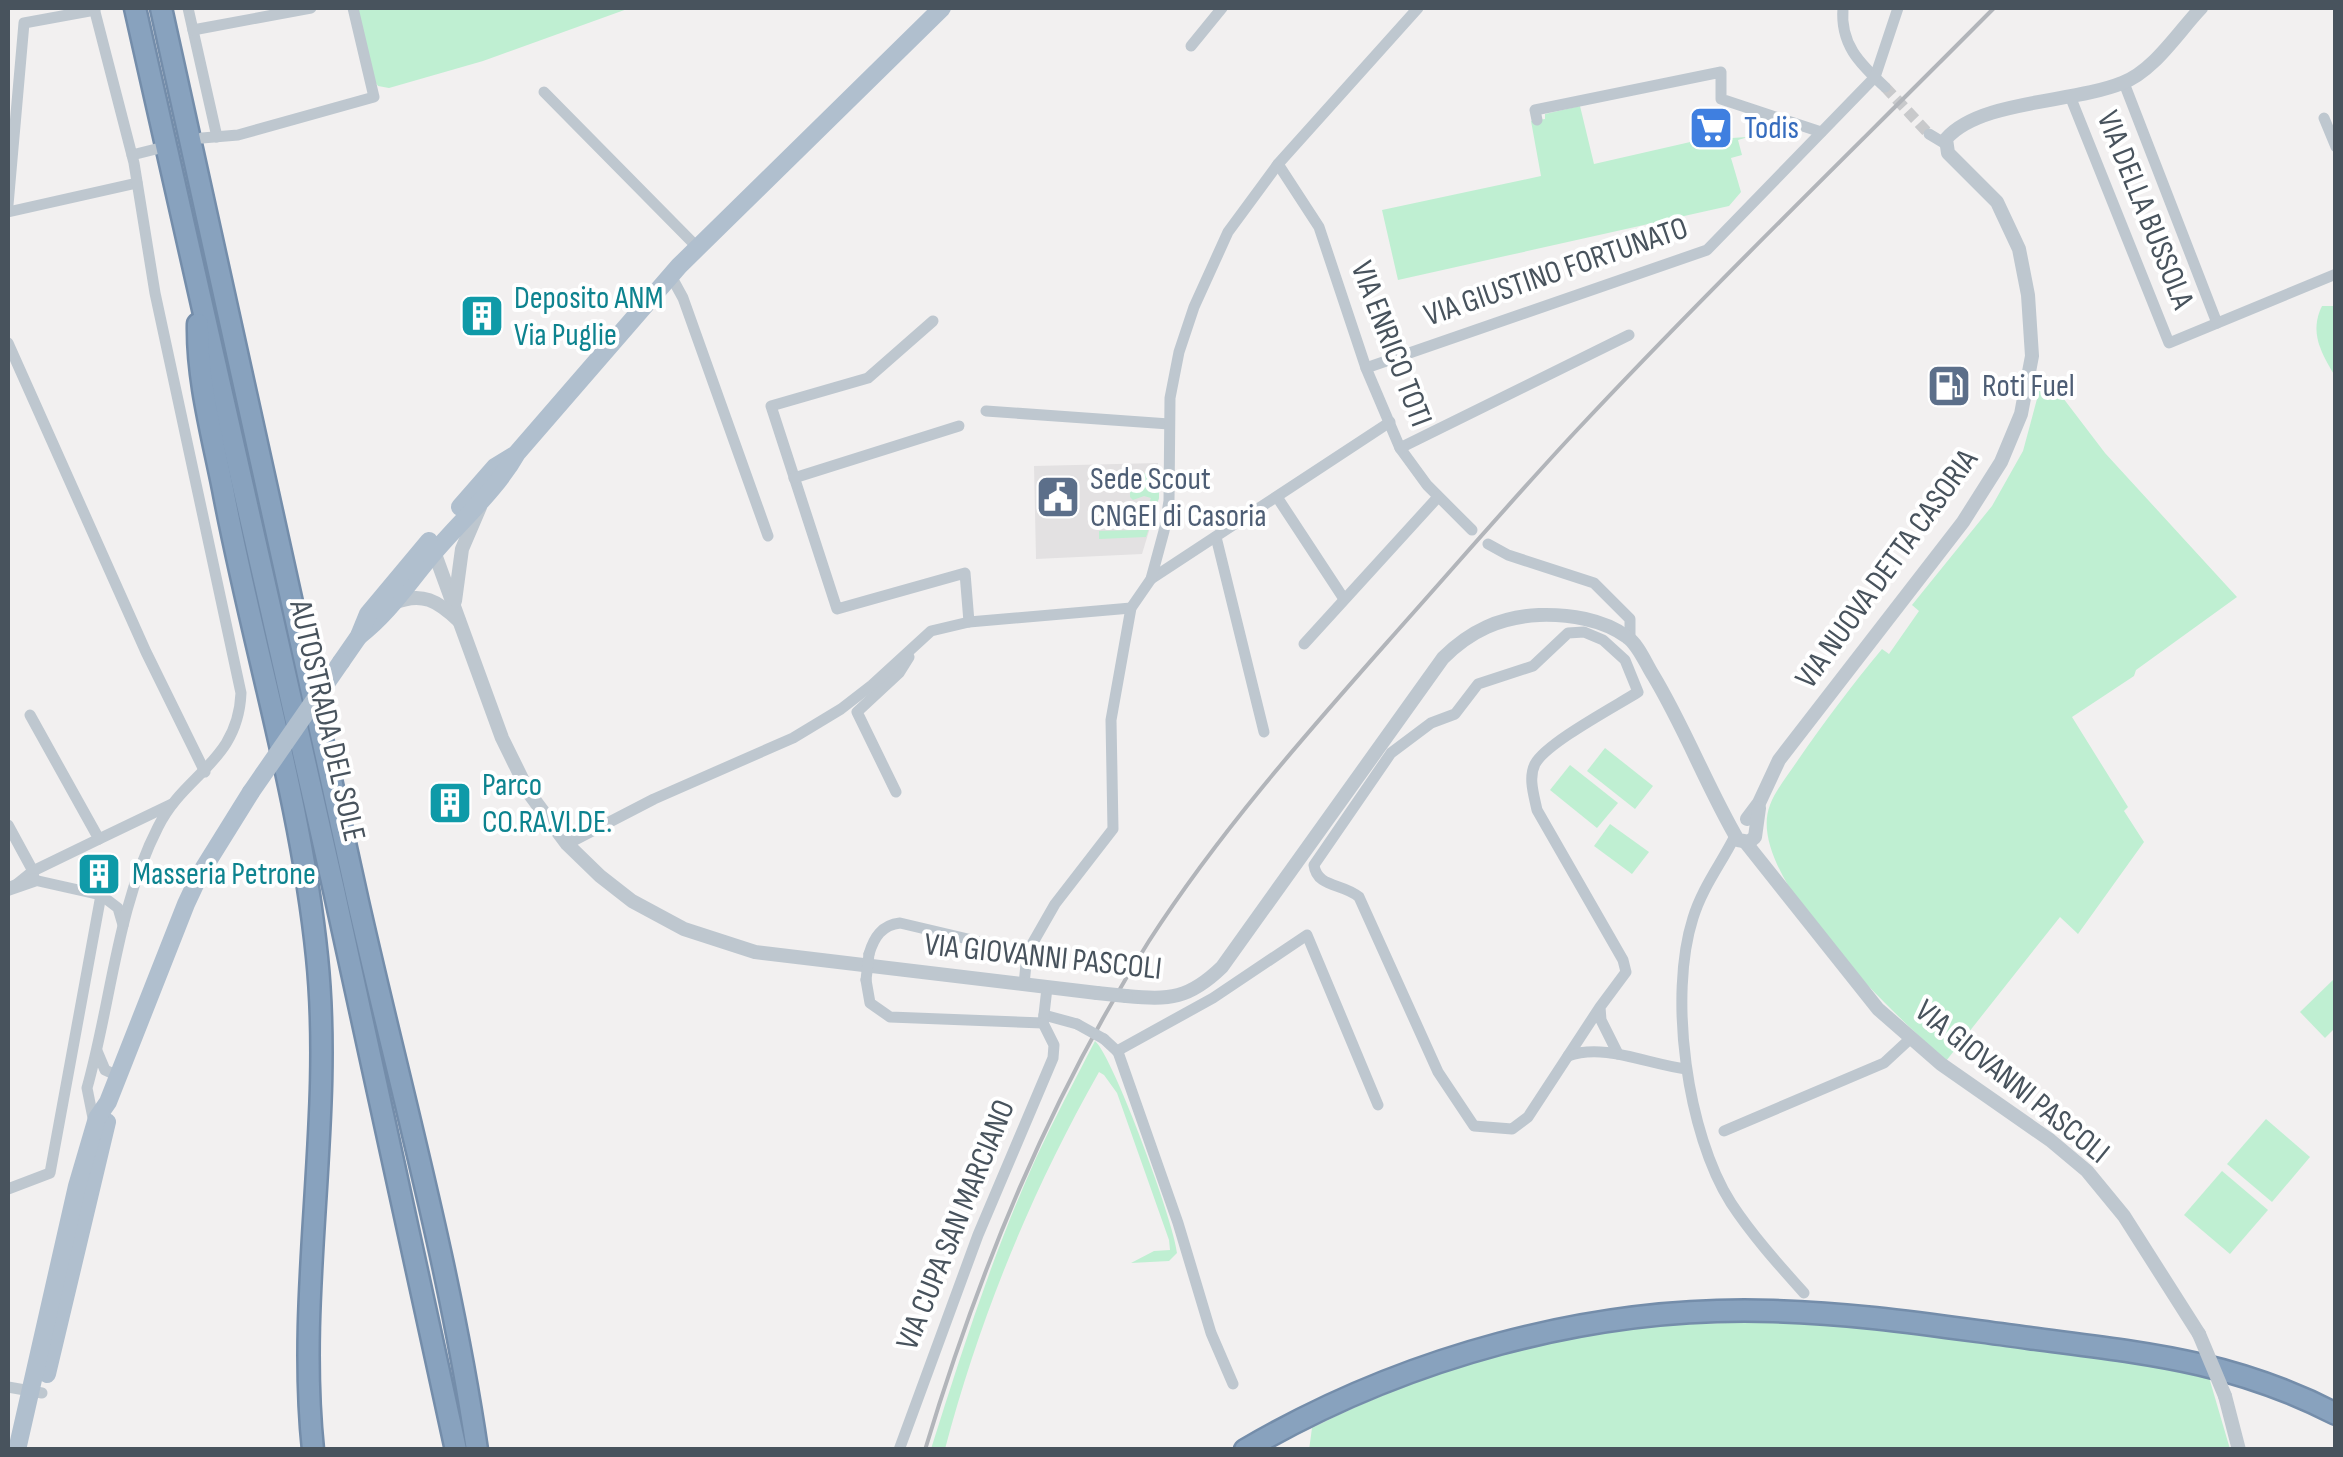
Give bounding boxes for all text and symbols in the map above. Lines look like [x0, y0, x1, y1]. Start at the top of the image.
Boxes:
supermarket icon: Todis [1688, 105, 1734, 151]
street label: VIA DELLA BUSSOLA [2088, 105, 2202, 315]
place label: Todis [1744, 109, 1799, 148]
street label: VIA GIUSTINO FORTUNATO [1419, 209, 1693, 335]
street label: VIA ENRICO TOTI [1342, 256, 1440, 432]
place label: Deposito ANM Via Puglie [514, 279, 663, 355]
building icon: Deposito ANM Via Puglie [459, 293, 505, 339]
fuel station icon: Roti Fuel [1926, 363, 1972, 409]
place label: Roti Fuel [1982, 367, 2075, 406]
street label: VIA NUOVA DETTA CASORIA [1787, 442, 1987, 696]
place label: Sede Scout CNGEI di Casoria [1090, 460, 1267, 536]
public building icon: Sede Scout CNGEI di Casoria [1035, 474, 1081, 520]
street label: AUTOSTRADA DEL SOLE [280, 596, 374, 845]
place label: Parco CO.RA.VI.DE. [482, 766, 612, 842]
building icon: Parco CO.RA.VI.DE. [427, 780, 473, 826]
building icon: Masseria Petrone [76, 851, 122, 897]
place label: Masseria Petrone [132, 855, 316, 894]
street label: VIA GIOVANNI PASCOLI [922, 925, 1164, 989]
street label: VIA GIOVANNI PASCOLI [1907, 992, 2117, 1172]
street label: VIA CUPA SAN MARCIANO [888, 1094, 1024, 1356]

